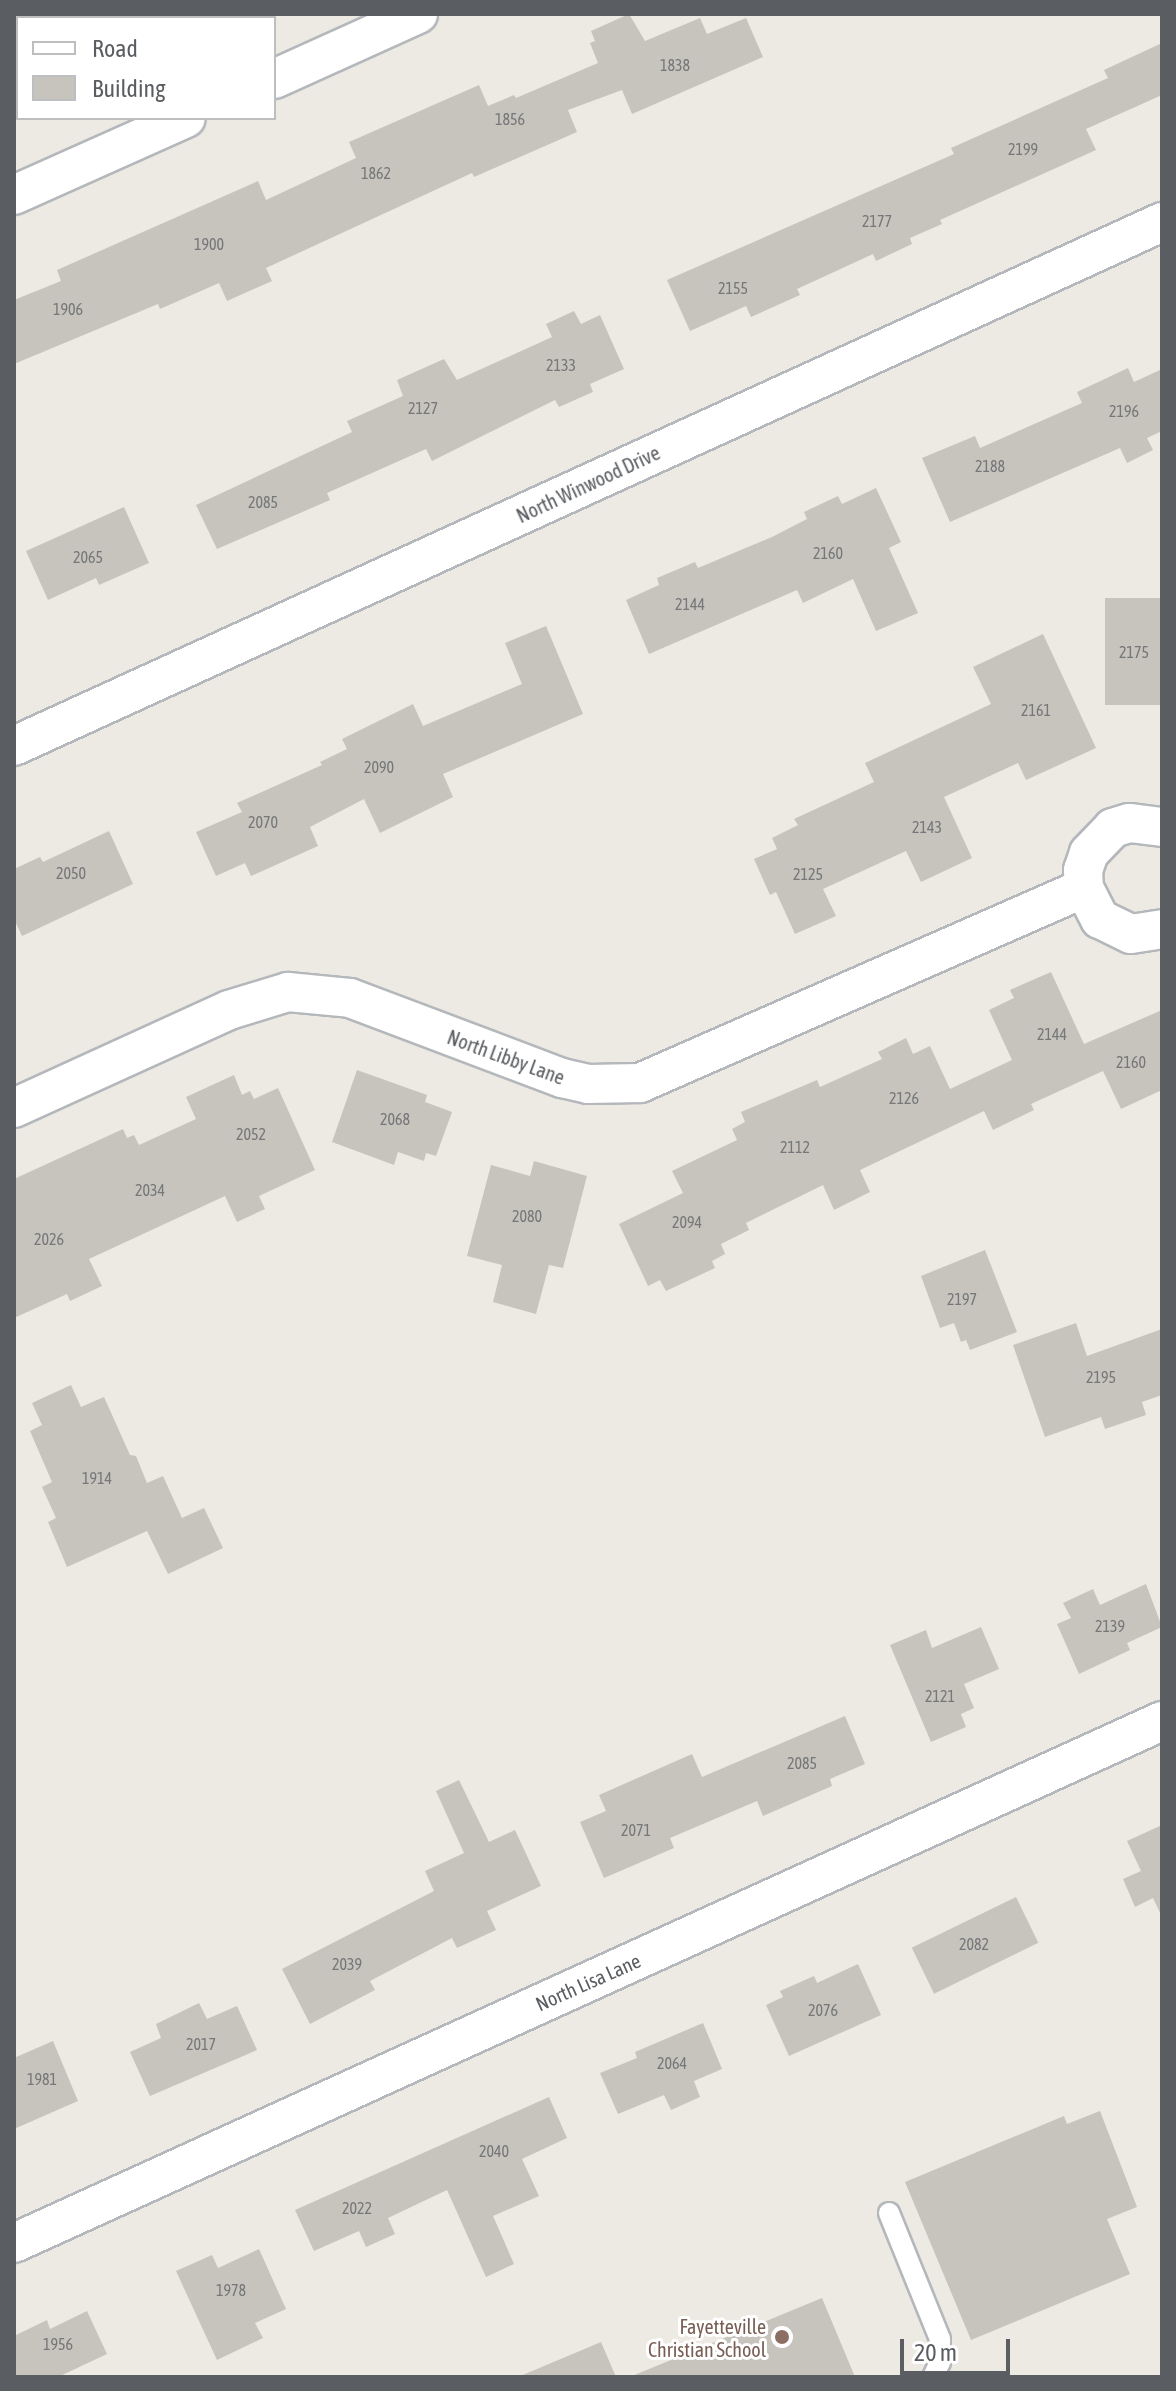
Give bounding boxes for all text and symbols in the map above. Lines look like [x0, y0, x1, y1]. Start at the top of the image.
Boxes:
legend [16, 16, 276, 120]
text: Road [92, 35, 138, 62]
house number: 1838 [660, 55, 690, 75]
text: Building [92, 75, 165, 102]
house number: 1856 [495, 109, 525, 129]
house number: 2199 [1008, 139, 1038, 159]
house number: 1862 [361, 163, 391, 183]
house number: 2177 [862, 211, 892, 231]
house number: 1900 [194, 234, 224, 254]
house number: 2155 [718, 278, 748, 298]
house number: 1906 [53, 299, 83, 319]
house number: 2133 [546, 355, 576, 375]
house number: 2127 [408, 398, 438, 418]
house number: 2196 [1109, 401, 1139, 421]
street label: North Winwood Drive [512, 440, 664, 528]
house number: 2188 [975, 456, 1005, 476]
house number: 2085 [248, 492, 278, 512]
house number: 2160 [813, 543, 843, 563]
house number: 2065 [73, 547, 103, 567]
house number: 2144 [675, 594, 705, 614]
house number: 2175 [1119, 642, 1149, 662]
house number: 2161 [1021, 700, 1051, 720]
house number: 2090 [364, 757, 394, 777]
house number: 2070 [248, 812, 278, 832]
house number: 2143 [912, 817, 942, 837]
house number: 2050 [56, 863, 86, 883]
house number: 2125 [793, 864, 823, 884]
house number: 2144 [1037, 1024, 1067, 1044]
street label: North Libby Lane [444, 1025, 568, 1089]
house number: 2160 [1116, 1052, 1146, 1072]
house number: 2126 [889, 1088, 919, 1108]
house number: 2068 [380, 1109, 410, 1129]
house number: 2052 [236, 1124, 266, 1144]
house number: 2112 [780, 1137, 810, 1157]
house number: 2034 [135, 1180, 165, 1200]
house number: 2080 [512, 1206, 542, 1226]
house number: 2094 [672, 1212, 702, 1232]
house number: 2026 [34, 1229, 64, 1249]
house number: 2197 [947, 1289, 977, 1309]
house number: 2195 [1086, 1367, 1116, 1387]
house number: 1914 [82, 1468, 112, 1488]
house number: 2139 [1095, 1616, 1125, 1636]
house number: 2121 [925, 1686, 955, 1706]
house number: 2085 [787, 1753, 817, 1773]
house number: 2071 [621, 1820, 651, 1840]
house number: 2082 [959, 1934, 989, 1954]
street label: North Lisa Lane [532, 1948, 644, 2016]
house number: 2039 [332, 1954, 362, 1974]
house number: 2076 [808, 2000, 838, 2020]
house number: 2017 [186, 2034, 216, 2054]
house number: 2064 [657, 2053, 687, 2073]
house number: 1981 [27, 2069, 57, 2089]
house number: 2040 [479, 2141, 509, 2161]
house number: 2022 [342, 2198, 372, 2218]
house number: 1978 [216, 2280, 246, 2300]
place label: Fayetteville Christian School [648, 2314, 766, 2361]
scale bar [904, 2323, 1014, 2373]
marker: Fayetteville Christian School [773, 2328, 791, 2346]
house number: 1956 [43, 2334, 73, 2354]
text: 20 m [914, 2339, 957, 2366]

